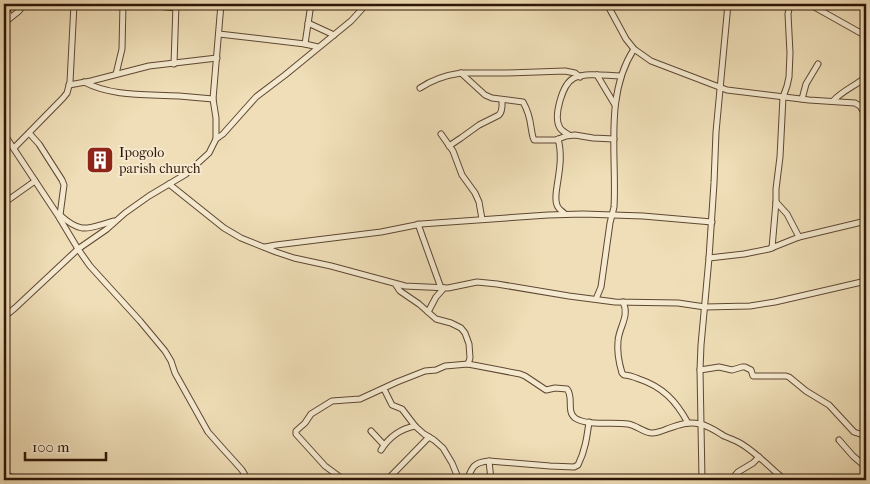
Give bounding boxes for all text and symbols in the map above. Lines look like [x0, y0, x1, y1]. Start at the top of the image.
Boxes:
place label: Ipogolo parish church [118, 144, 201, 177]
building icon: Ipogolo parish church [85, 145, 115, 175]
scale bar [25, 429, 106, 461]
text: 100 m [32, 438, 70, 456]

